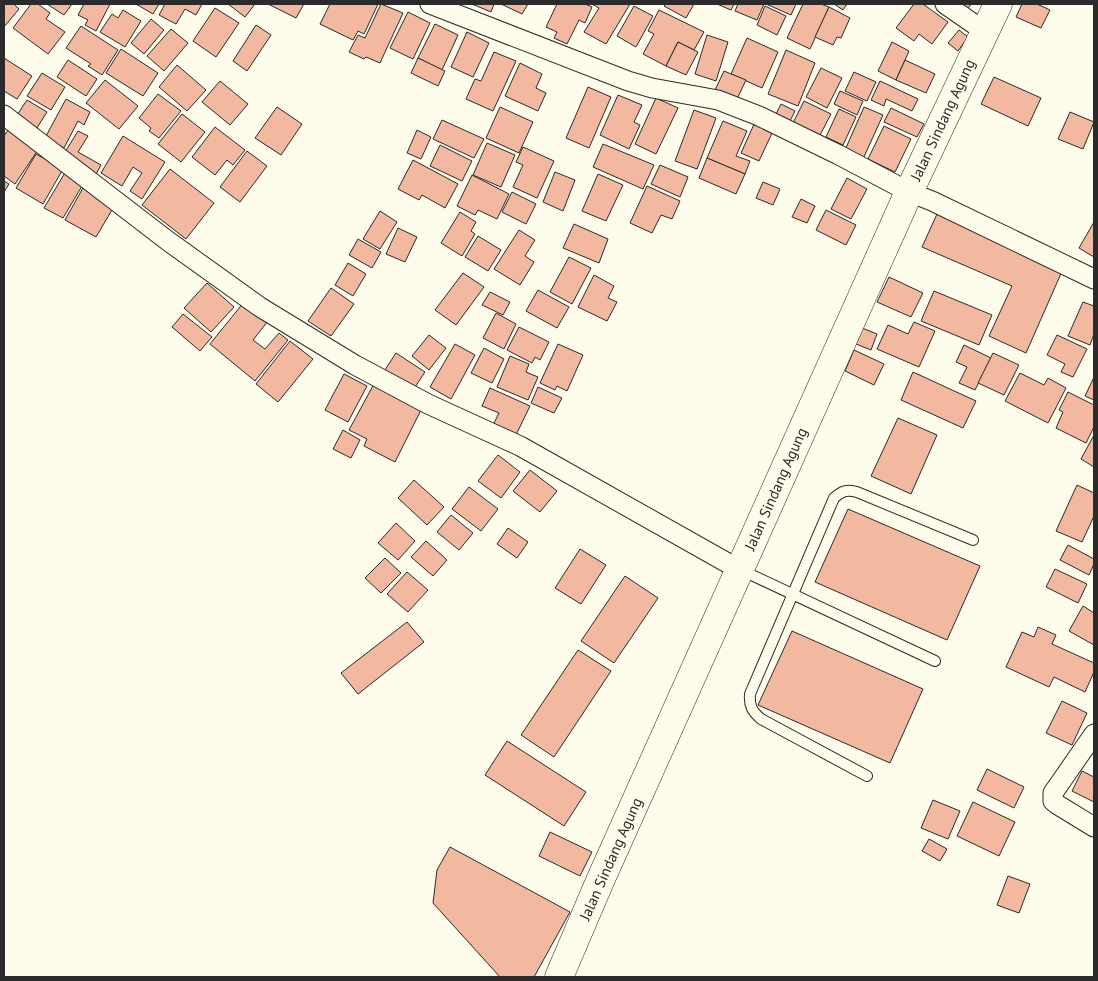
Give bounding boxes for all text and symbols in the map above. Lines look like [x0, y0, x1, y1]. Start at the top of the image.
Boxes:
street label: Jalan Sindang Agung [906, 56, 979, 185]
street label: Jalan Sindang Agung [740, 424, 811, 554]
street label: Jalan Sindang Agung [575, 794, 646, 924]

